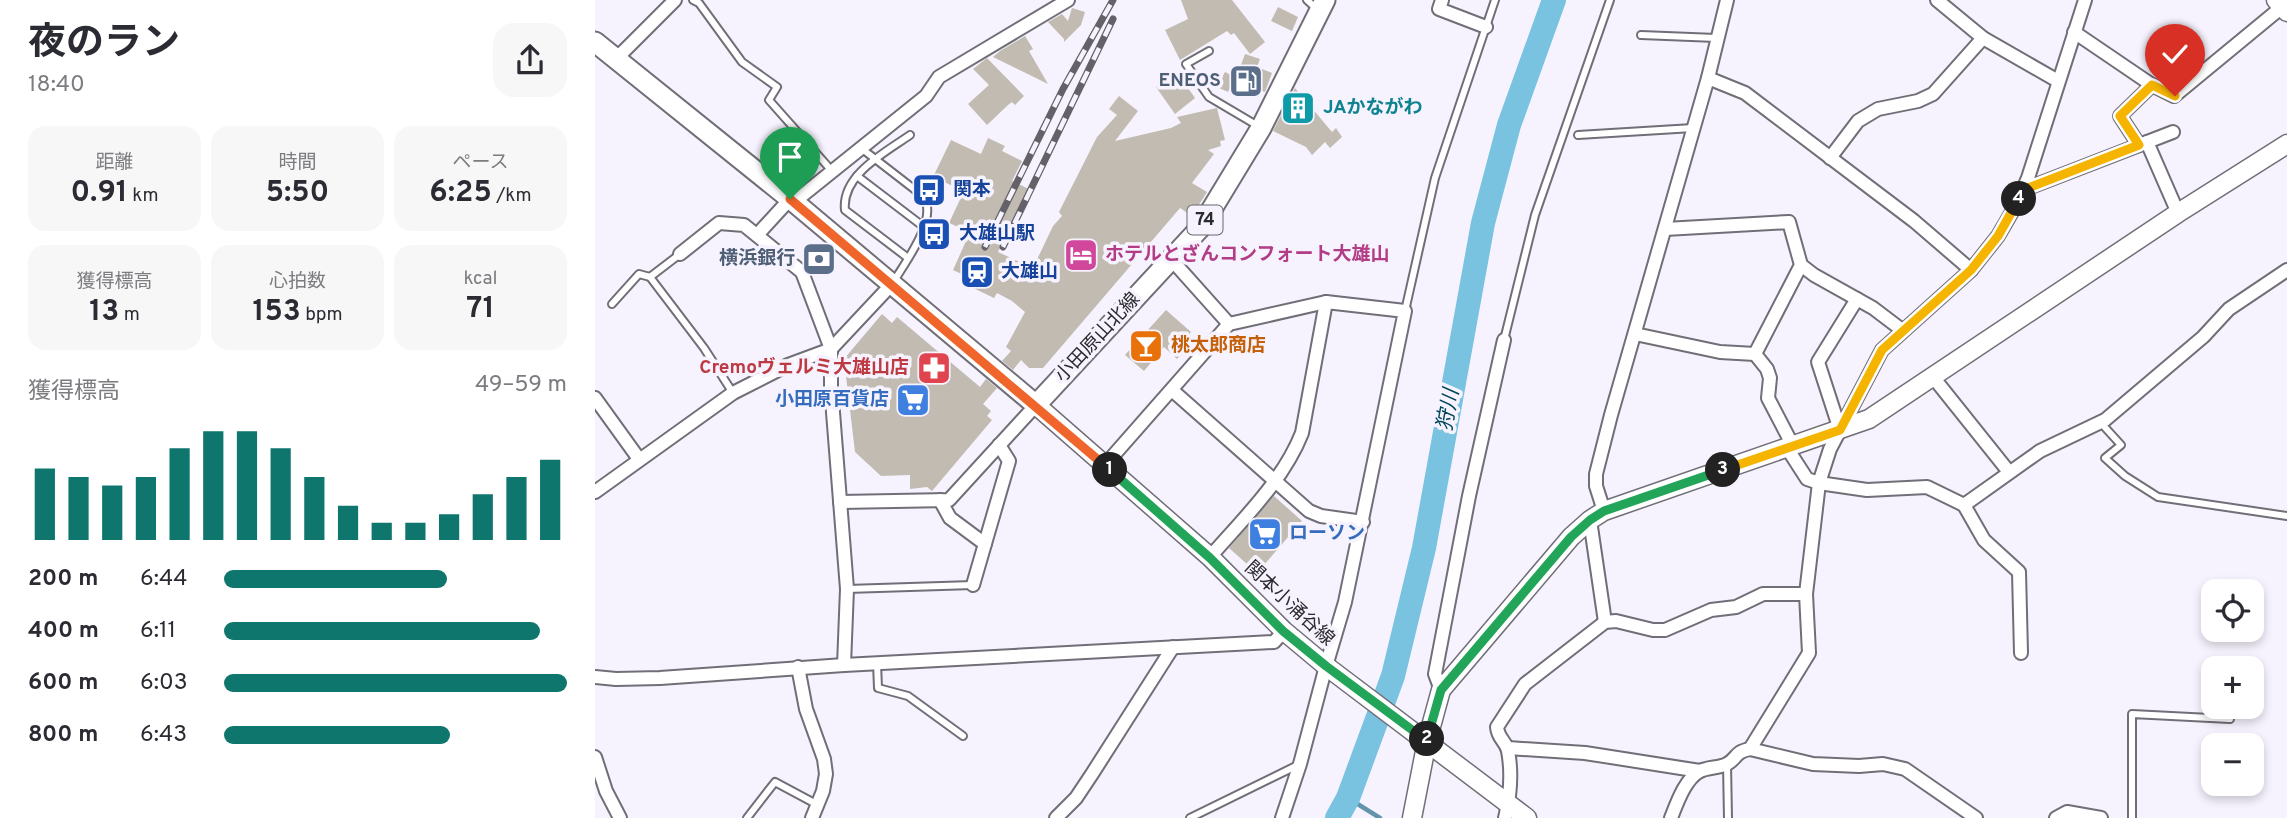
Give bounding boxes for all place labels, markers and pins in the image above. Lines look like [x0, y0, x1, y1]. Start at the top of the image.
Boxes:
pin [2145, 24, 2205, 96]
fuel station icon: ENEOS [1227, 62, 1265, 100]
place label: ENEOS [1159, 69, 1221, 93]
building icon: JAかながわ [1279, 89, 1317, 127]
place label: JAかながわ [1323, 96, 1423, 120]
pin [760, 127, 820, 199]
bus stop icon: 関本 [910, 171, 948, 209]
place label: 関本 [953, 178, 991, 202]
pin: 4 [2001, 182, 2037, 216]
bus stop icon: 大雄山駅 [915, 215, 953, 253]
place label: 大雄山駅 [959, 222, 1035, 246]
hotel icon: ホテルとざんコンフォート大雄山 [1062, 236, 1100, 274]
bank icon: 横浜銀行 [800, 240, 838, 278]
place label: ホテルとざんコンフォート大雄山 [1105, 243, 1389, 267]
place label: 横浜銀行 [719, 247, 795, 271]
station icon: 大雄山 [958, 253, 996, 291]
place label: 大雄山 [1001, 260, 1058, 284]
bar icon: 桃太郎商店 [1127, 327, 1165, 365]
place label: 桃太郎商店 [1171, 334, 1266, 358]
pharmacy icon: Cremoヴェルミ大雄山店 [915, 349, 953, 387]
place label: Cremoヴェルミ大雄山店 [699, 356, 909, 380]
supermarket icon: 小田原百貨店 [894, 381, 932, 419]
place label: 小田原百貨店 [775, 388, 889, 412]
pin: 1 [1093, 452, 1127, 488]
pin: 3 [1705, 452, 1741, 488]
supermarket icon: ローソン [1246, 515, 1284, 553]
place label: ローソン [1289, 522, 1365, 546]
pin: 2 [1409, 722, 1445, 756]

